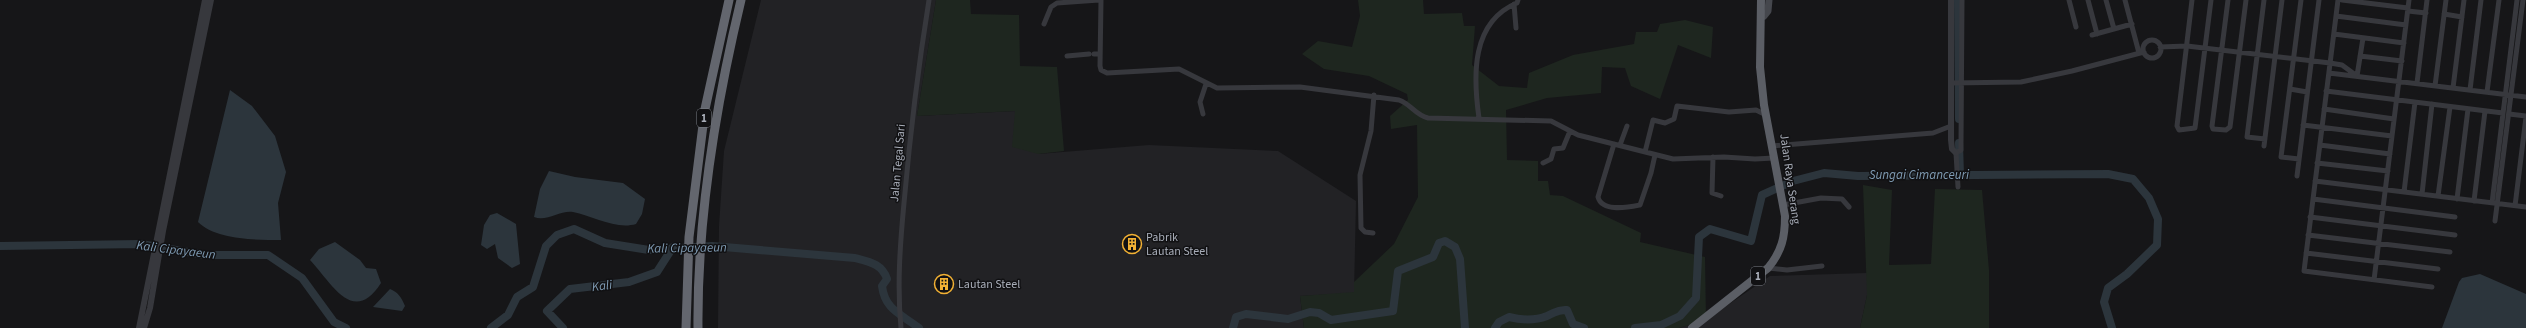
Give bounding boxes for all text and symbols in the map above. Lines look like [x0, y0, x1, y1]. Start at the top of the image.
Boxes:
road number: 1 [697, 109, 711, 127]
street label: Jalan Tegal Sari [886, 123, 910, 203]
street label: Jalan Raya Serang [1775, 133, 1805, 225]
water label: Sungai Cimanceuri [1869, 166, 1970, 184]
place label: Pabrik Lautan Steel [1146, 229, 1208, 260]
building icon: Pabrik Lautan Steel [1121, 233, 1143, 255]
water label: Kali Cipayaeun [135, 236, 217, 264]
water label: Kali Cipayaeun [647, 238, 727, 258]
road number: 1 [1751, 267, 1765, 285]
building icon: Lautan Steel [933, 273, 955, 295]
water label: Kali [591, 276, 614, 296]
place label: Lautan Steel [958, 276, 1020, 293]

